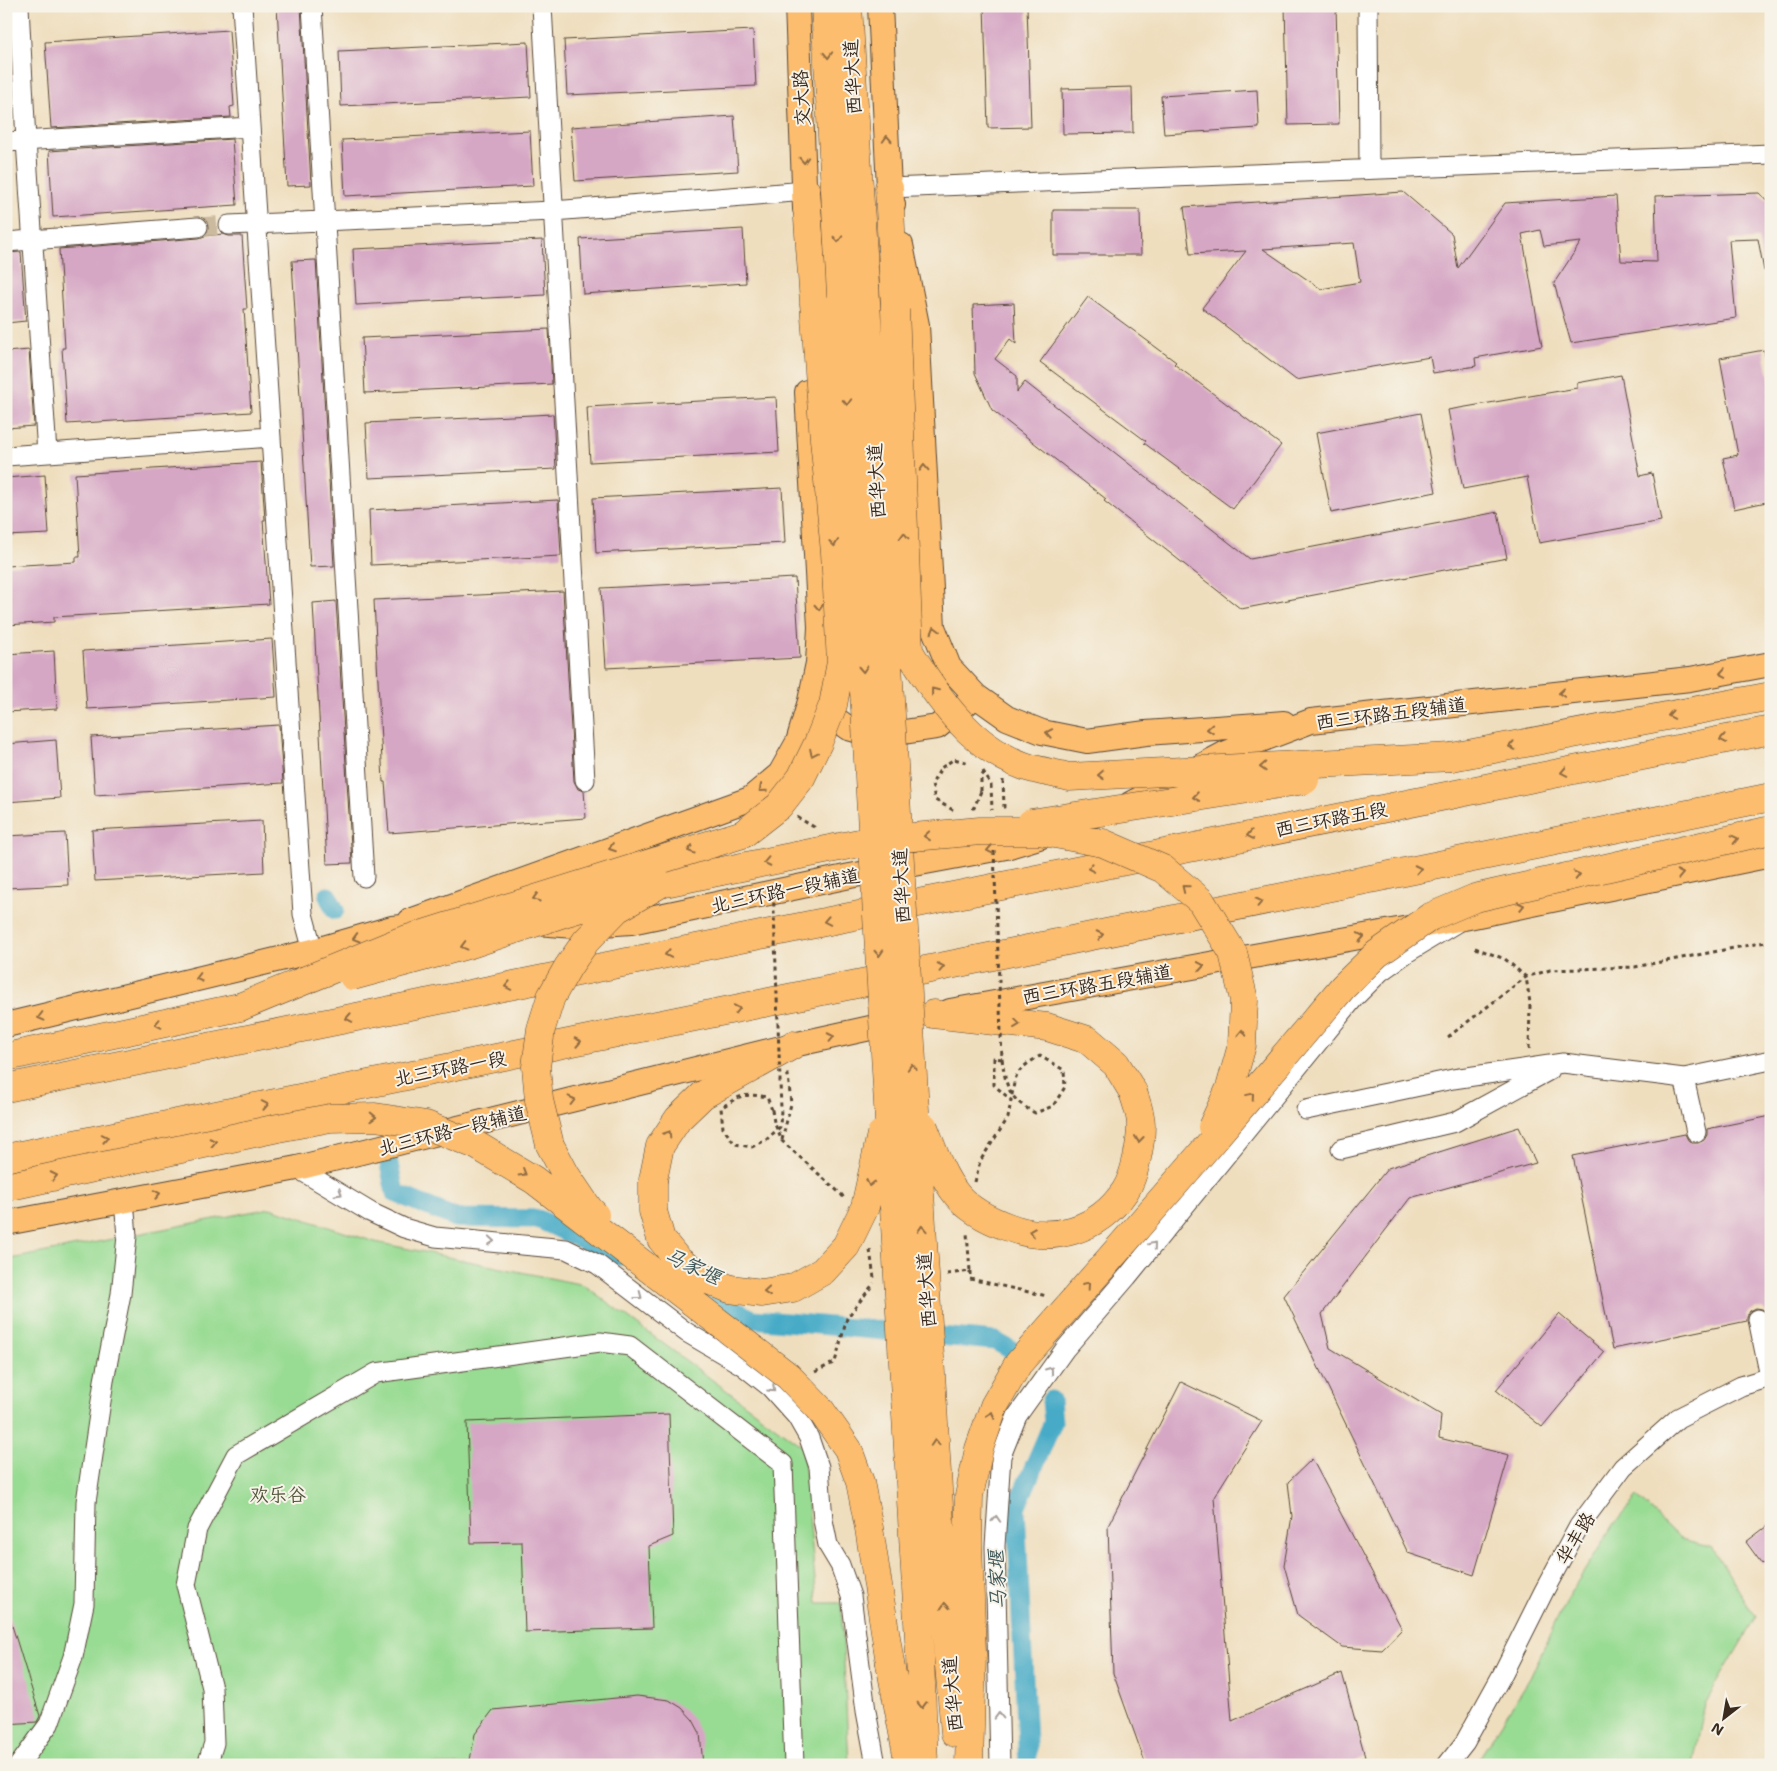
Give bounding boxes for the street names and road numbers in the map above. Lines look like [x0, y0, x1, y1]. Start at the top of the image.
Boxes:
street label: 西华大道 [838, 38, 867, 116]
street label: 交大路 [788, 69, 815, 127]
street label: 西华大道 [862, 442, 891, 520]
street label: 西三环路五段辅道 [1314, 692, 1468, 735]
street label: 西三环路五段 [1273, 796, 1389, 843]
street label: 西华大道 [887, 847, 916, 925]
street label: 北三环路一段辅道 [708, 862, 862, 919]
street label: 西三环路五段辅道 [1020, 959, 1174, 1010]
street label: 北三环路一段 [392, 1045, 508, 1092]
street label: 北三环路一段辅道 [375, 1100, 529, 1161]
street label: 西华大道 [911, 1251, 942, 1329]
street label: 华丰路 [1550, 1507, 1601, 1569]
street label: 西华大道 [937, 1655, 968, 1733]

